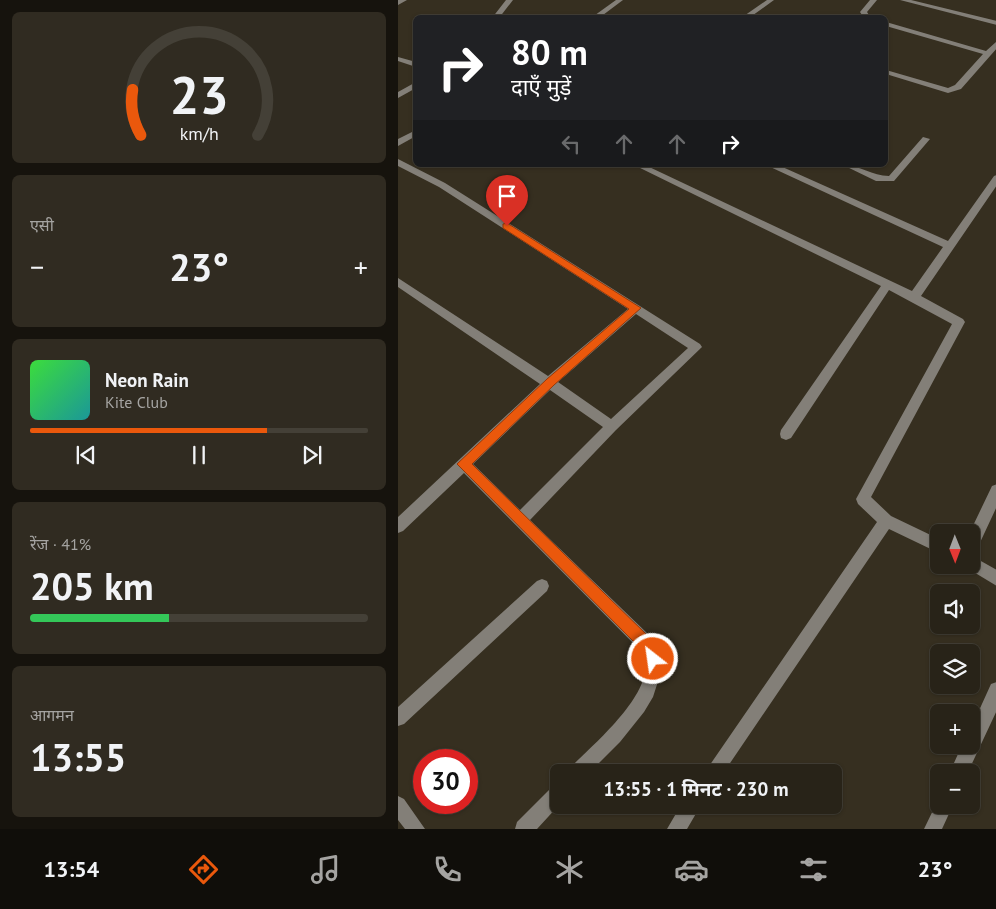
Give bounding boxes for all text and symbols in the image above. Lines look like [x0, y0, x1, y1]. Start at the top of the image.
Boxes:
text: 80 m [511, 29, 588, 75]
icon: right [428, 35, 493, 100]
text: 23 [170, 61, 228, 128]
text: दाएँ मुड़ें [511, 73, 571, 101]
text: km/h [179, 122, 219, 145]
icon: left [557, 130, 585, 158]
icon: ahead [610, 130, 638, 158]
icon: ahead [663, 130, 691, 158]
icon: right [716, 130, 744, 158]
pin [486, 175, 528, 226]
icon: arrive [493, 182, 521, 210]
text: एसी [30, 215, 54, 235]
text: 23° [169, 242, 229, 291]
text: − [30, 248, 44, 285]
text: + [354, 248, 368, 285]
text: Neon Rain [105, 368, 189, 392]
text: Kite Club [105, 392, 168, 412]
icon: previous [72, 441, 100, 469]
icon: pause [185, 441, 213, 469]
icon: next [298, 441, 326, 469]
north arrow [930, 524, 980, 574]
map controls [930, 524, 980, 814]
text: रेंज · 41% [30, 534, 91, 554]
text: 205 km [30, 561, 154, 610]
button: sound [930, 584, 980, 634]
position arrow [626, 632, 678, 684]
button: layers [930, 644, 980, 694]
button: + [930, 704, 980, 754]
text: आगमन [30, 705, 74, 725]
text: 13:55 [30, 732, 126, 781]
speed limit sign: 30 [413, 749, 478, 814]
button: − [930, 764, 980, 814]
text: 13:55 · 1 मिनट · 230 m [604, 777, 788, 801]
icon: directions [186, 852, 221, 887]
icon: music [308, 852, 343, 887]
icon: phone [430, 852, 465, 887]
icon: climate [552, 852, 587, 887]
icon: car [674, 852, 709, 887]
icon: filters [796, 852, 831, 887]
text: 13:54 [43, 855, 99, 883]
text: 23° [918, 855, 952, 883]

